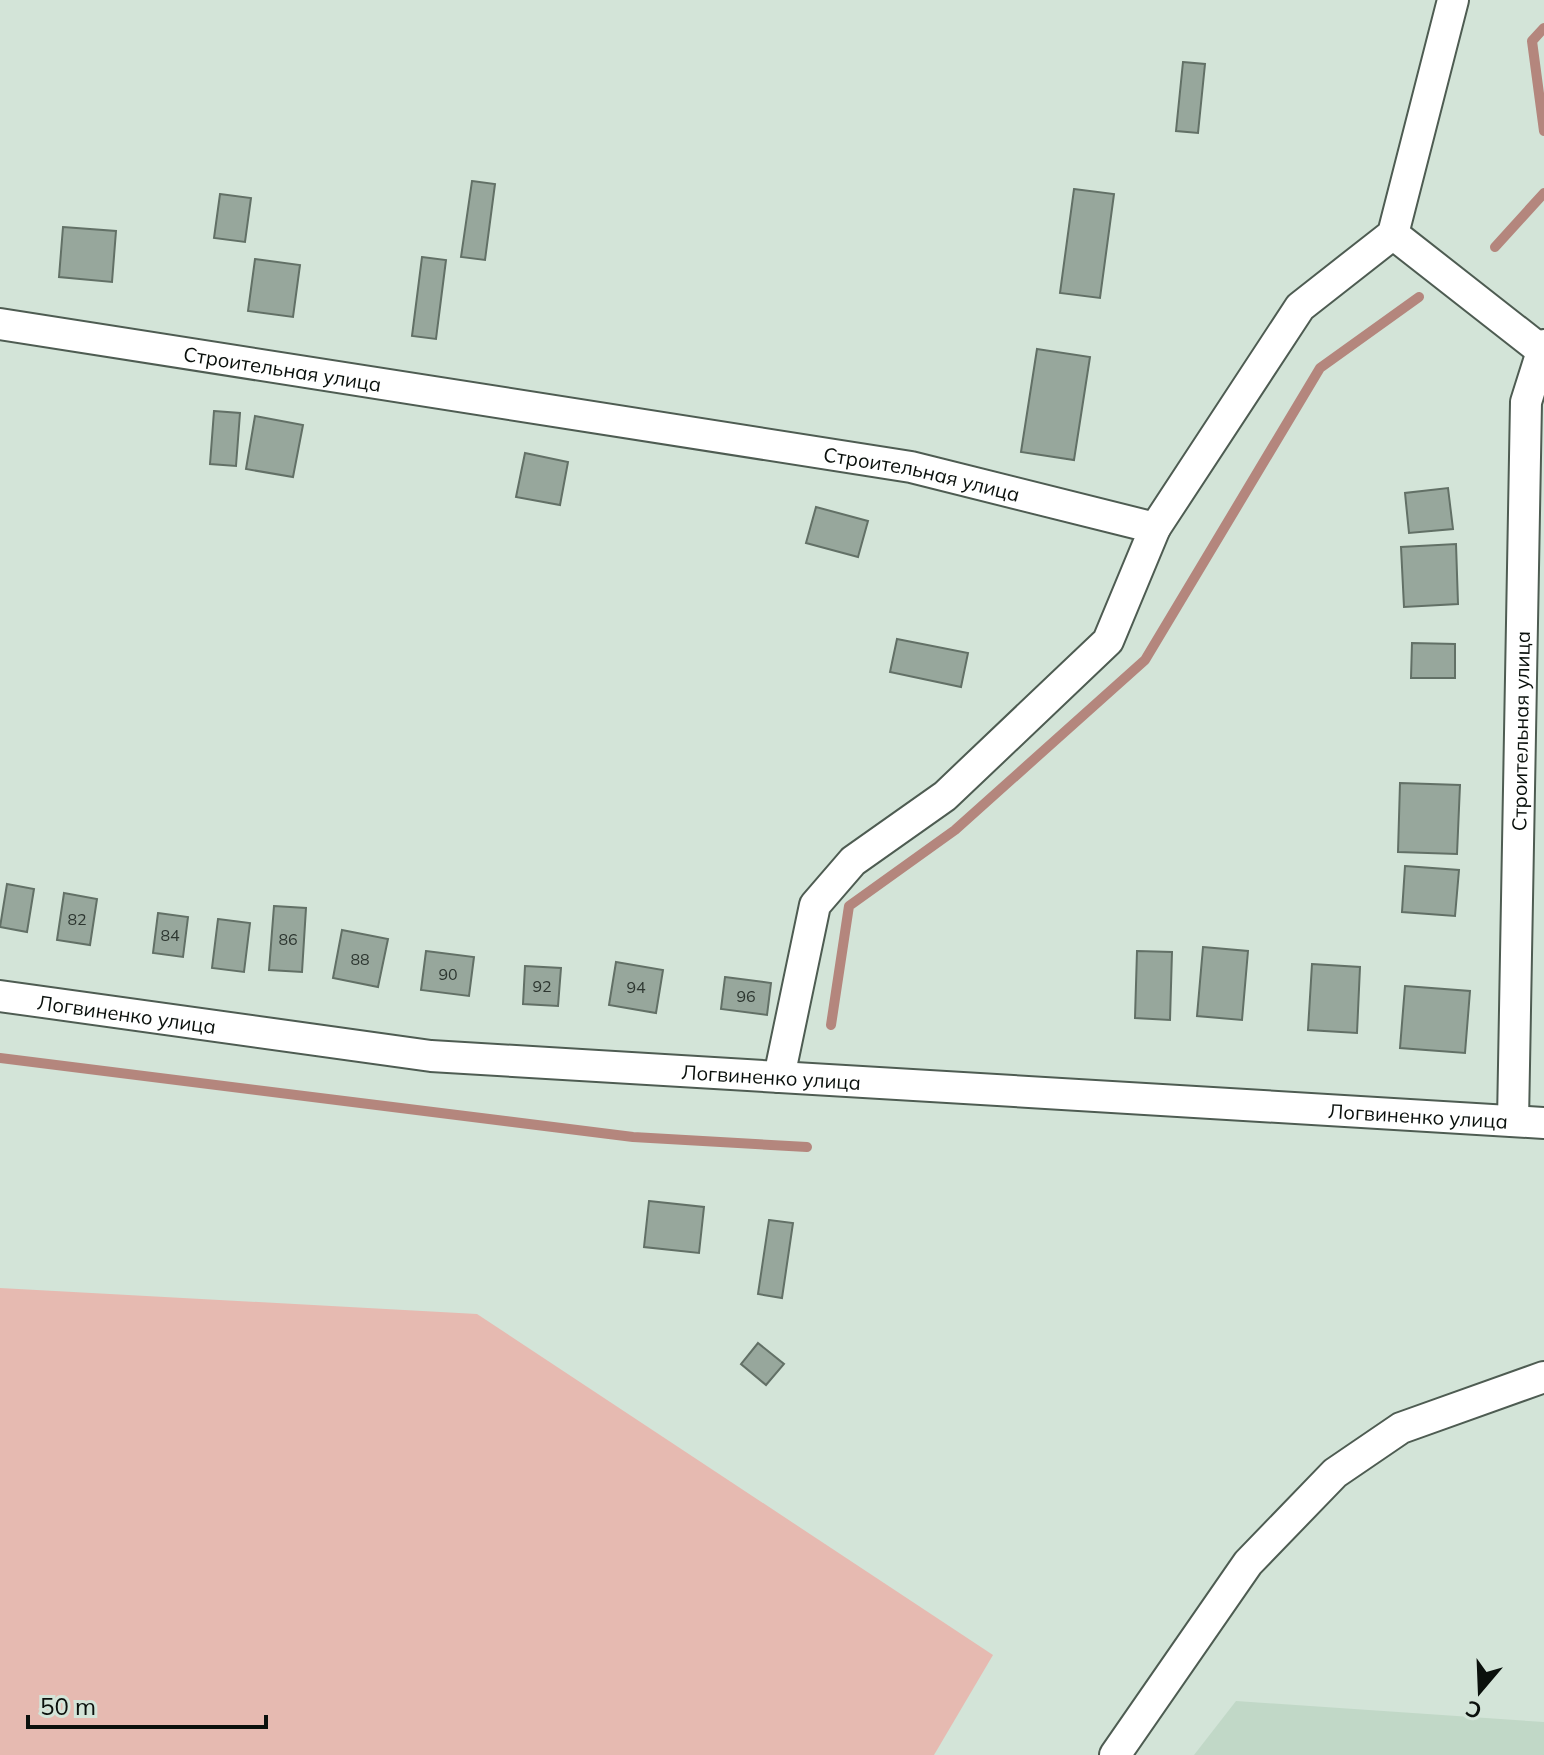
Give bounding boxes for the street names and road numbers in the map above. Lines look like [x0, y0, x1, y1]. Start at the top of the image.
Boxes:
street label: Строительная улица [182, 340, 383, 396]
street label: Строительная улица [822, 441, 1023, 506]
street label: Строительная улица [1506, 631, 1534, 831]
street label: Логвиненко улица [36, 989, 218, 1038]
street label: Логвиненко улица [681, 1059, 862, 1094]
street label: Логвиненко улица [1328, 1098, 1509, 1133]

